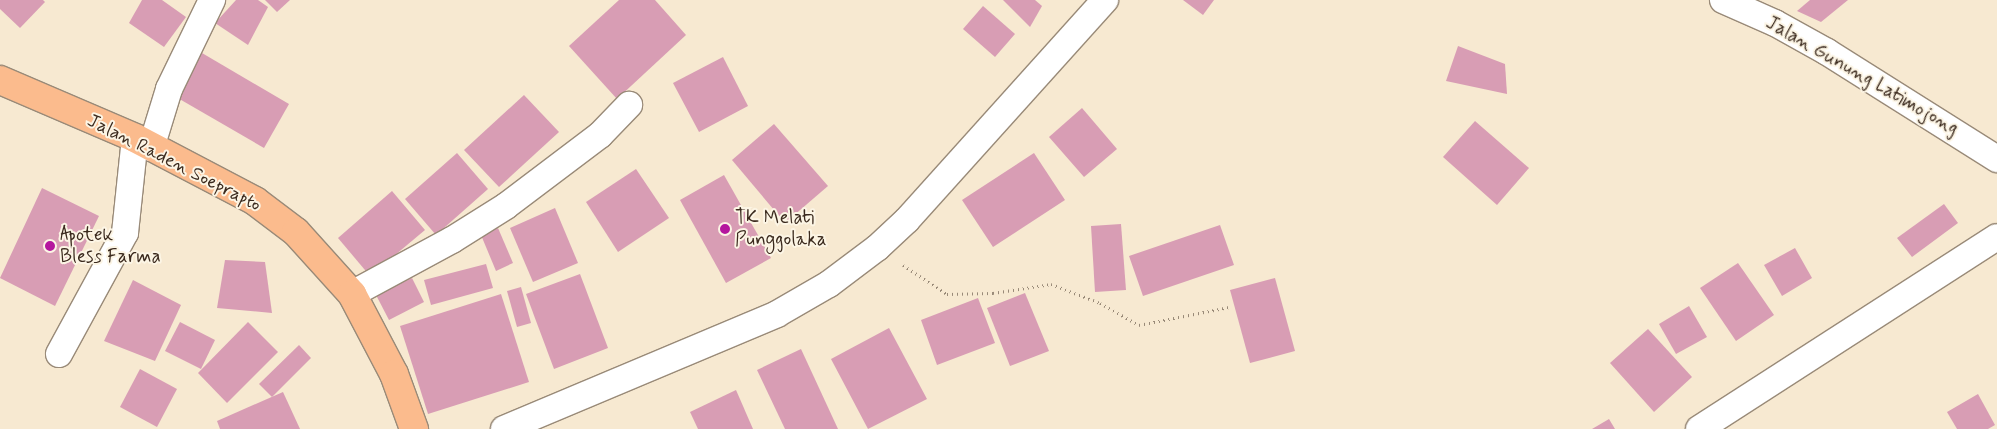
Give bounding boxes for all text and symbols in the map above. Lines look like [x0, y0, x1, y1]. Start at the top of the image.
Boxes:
street label: Jalan Gunung Latimojong [1763, 12, 1961, 140]
street label: Jalan Raden Soeprapto [84, 109, 264, 217]
place label: TK Melati Punggolaka [735, 207, 826, 251]
marker: TK Melati Punggolaka [719, 223, 731, 235]
place label: Apotek Bless Farma [60, 224, 164, 268]
marker: Apotek Bless Farma [44, 240, 56, 252]

